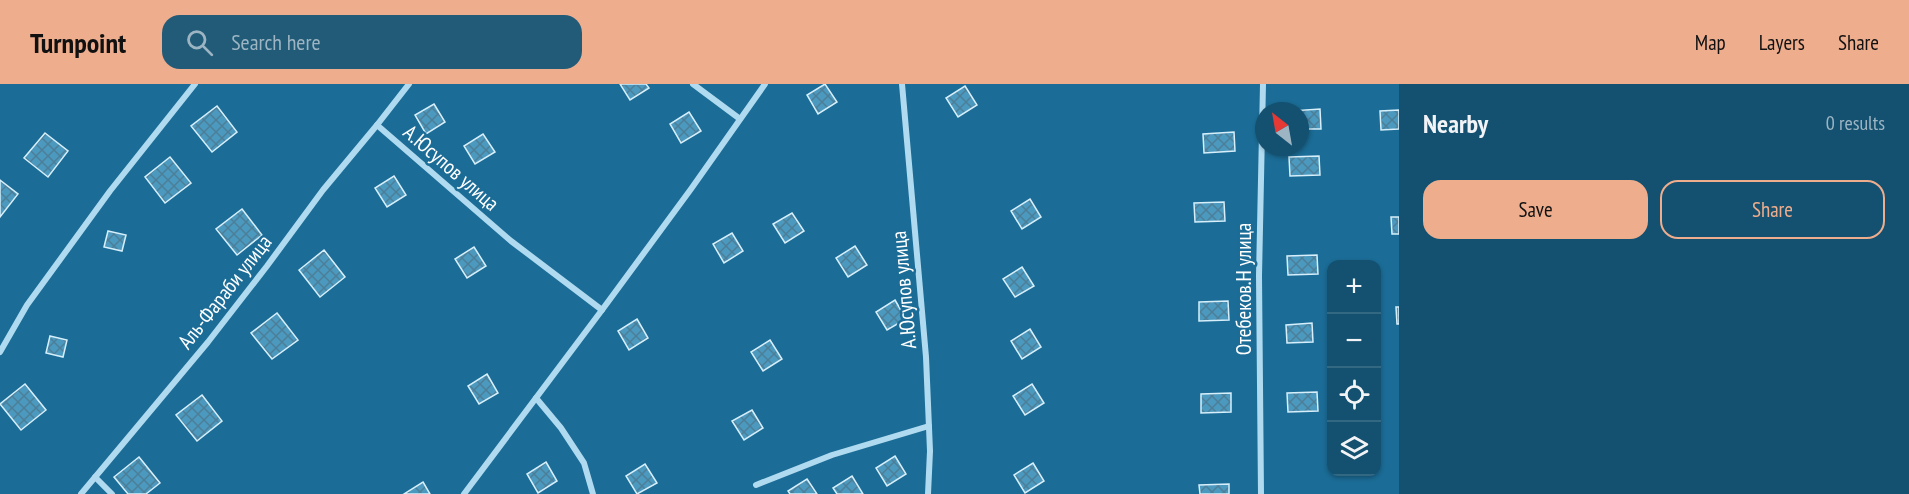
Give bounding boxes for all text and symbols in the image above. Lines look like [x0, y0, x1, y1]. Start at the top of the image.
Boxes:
search box [162, 15, 582, 69]
text: Turnpoint [30, 24, 126, 61]
icon: search [183, 26, 216, 59]
text: Search here [231, 28, 321, 56]
text: Map [1695, 29, 1726, 56]
text: Layers [1759, 29, 1805, 56]
text: Share [1838, 29, 1879, 56]
north arrow [1255, 102, 1309, 156]
text: Nearby [1423, 107, 1488, 140]
text: 0 results [1826, 110, 1885, 136]
street label: А.Юсупов улица [398, 119, 505, 217]
button: Save [1423, 180, 1648, 239]
button: Share [1660, 180, 1885, 239]
street label: Отебеков.Н улица [1230, 223, 1257, 355]
street label: Аль-Фараби улица [172, 229, 278, 354]
street label: А.Юсупов улица [885, 230, 922, 350]
map controls [1327, 260, 1381, 476]
button: + [1327, 260, 1381, 314]
button: − [1327, 314, 1381, 368]
button: locate [1327, 368, 1381, 422]
button: layers [1327, 422, 1381, 476]

